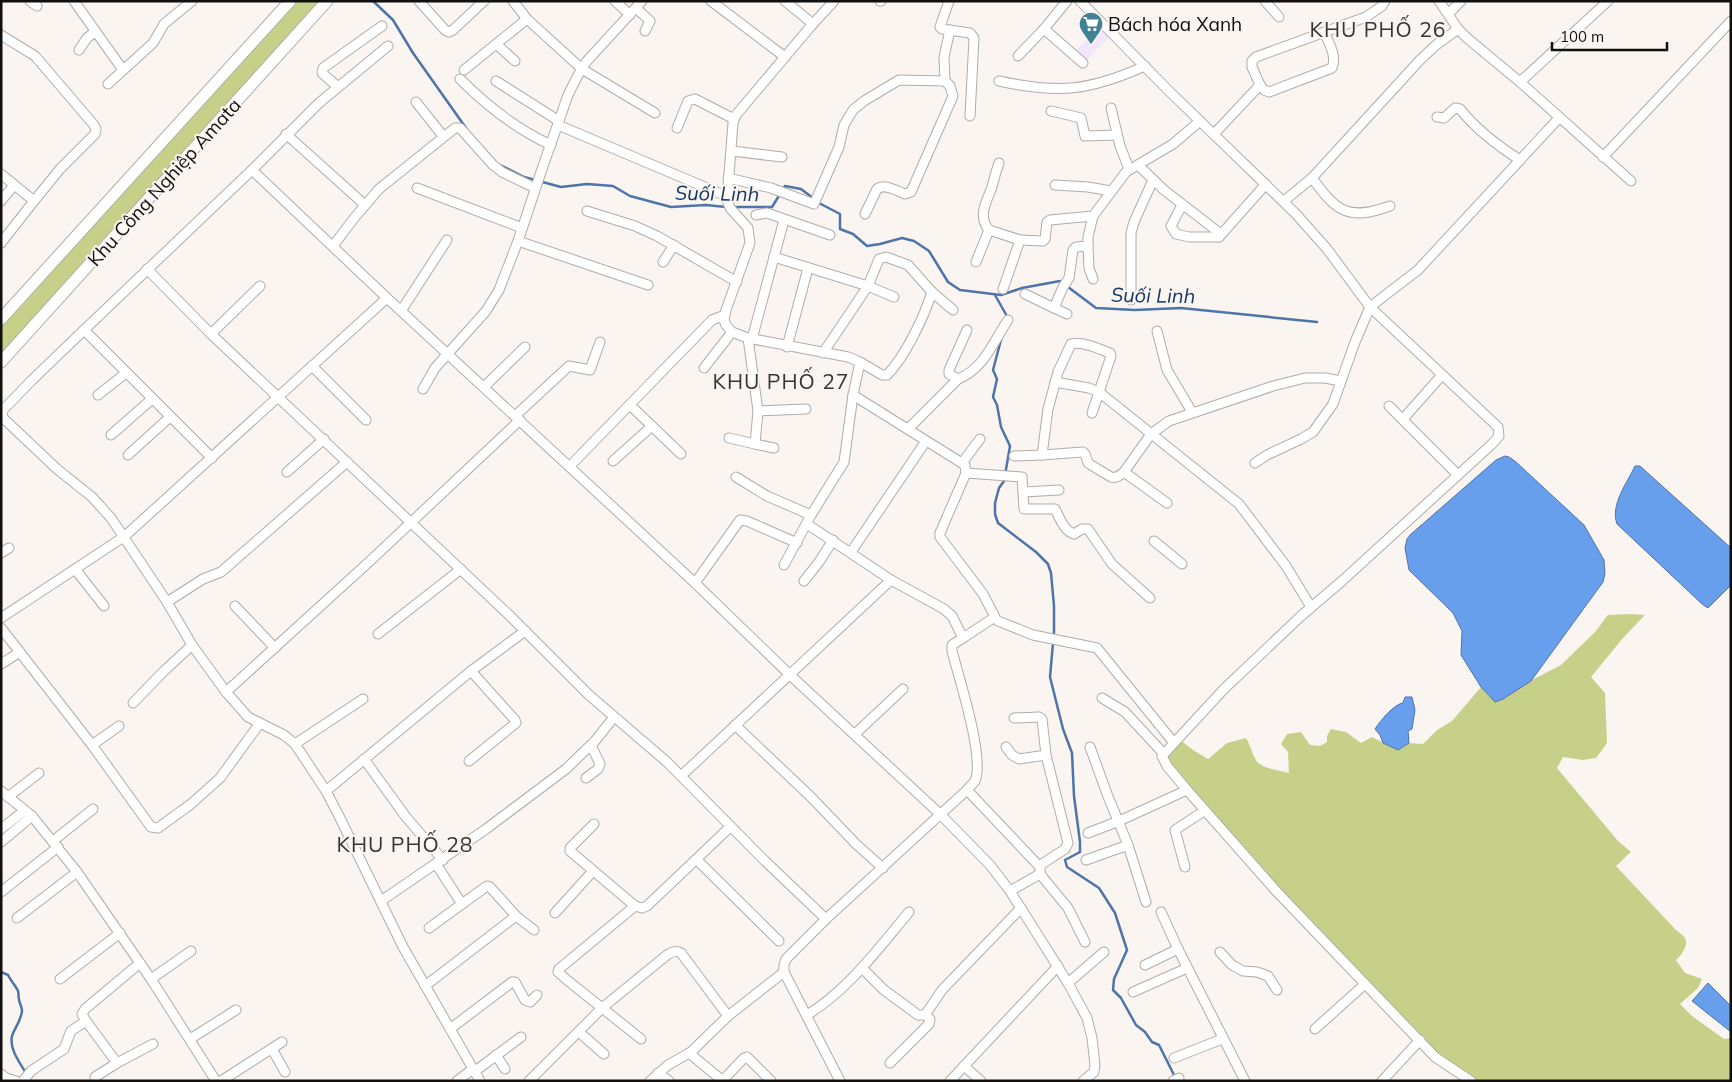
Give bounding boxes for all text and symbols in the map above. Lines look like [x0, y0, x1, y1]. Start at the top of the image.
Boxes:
supermarket icon: Bách hóa Xanh [1078, 11, 1104, 45]
place label: Bách hóa Xanh [1108, 12, 1242, 36]
district label: KHU PHỐ 26 [1310, 15, 1446, 42]
scale bar [1552, 20, 1667, 52]
text: 100 m [1560, 27, 1604, 46]
street label: Khu Công Nghiệp Amata [82, 93, 246, 271]
water label: Suối Linh [675, 180, 759, 206]
water label: Suối Linh [1111, 282, 1195, 308]
district label: KHU PHỐ 27 [713, 367, 849, 394]
district label: KHU PHỐ 28 [337, 830, 473, 857]

